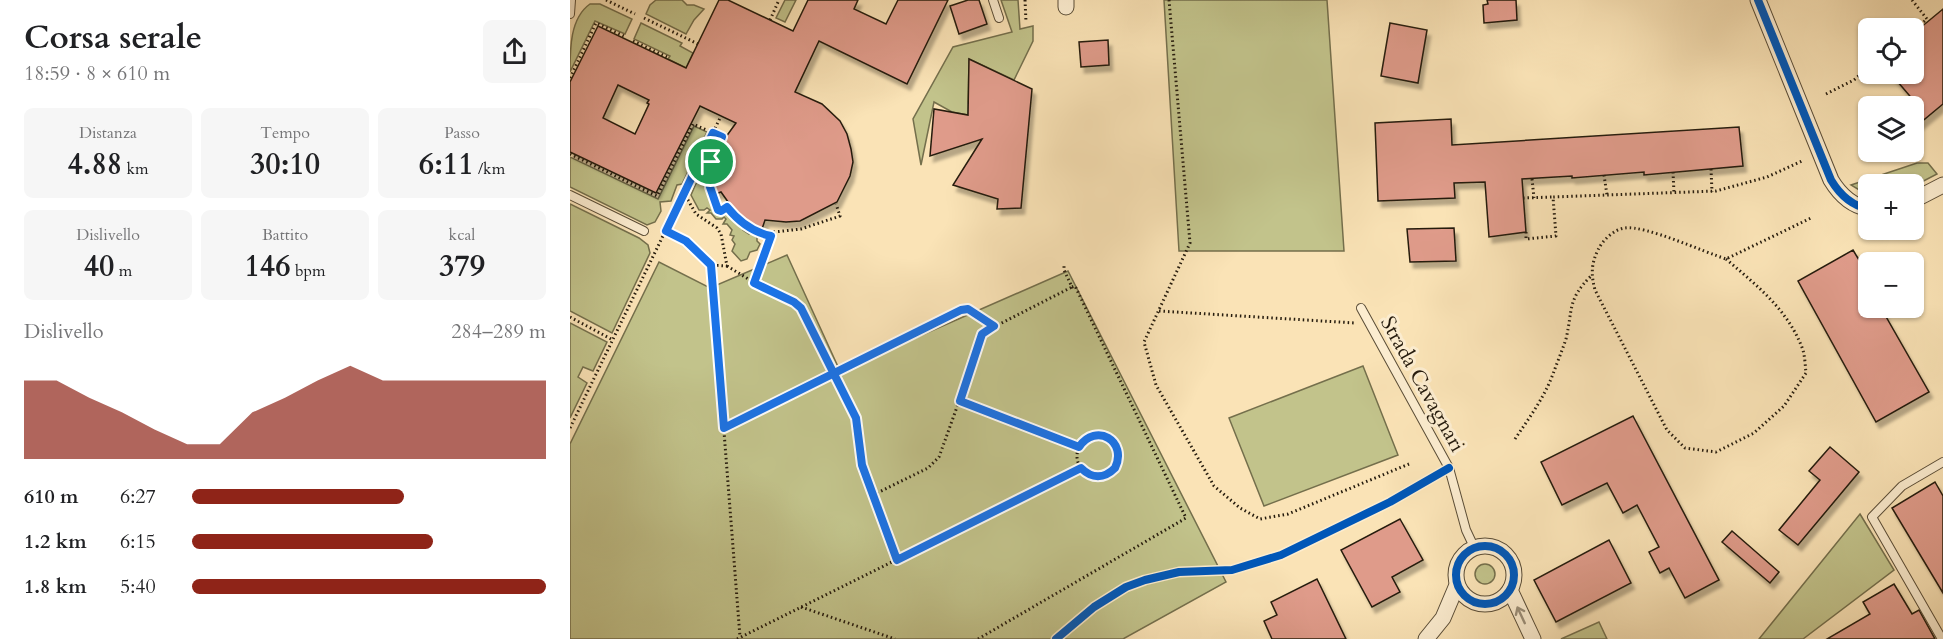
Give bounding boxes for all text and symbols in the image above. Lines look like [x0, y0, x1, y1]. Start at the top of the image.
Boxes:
text: Corsa serale [24, 15, 202, 60]
map controls [1858, 18, 1924, 318]
button: locate [1858, 18, 1924, 84]
button: share [483, 20, 546, 83]
text: 18:59 · 8 × 610 m [24, 60, 170, 87]
button: layers [1858, 96, 1924, 162]
text: Distanza [79, 122, 137, 144]
text: Tempo [260, 122, 310, 144]
text: Passo [444, 122, 480, 144]
pin [685, 136, 736, 187]
text: 4.88 [67, 144, 122, 185]
text: 30:10 [250, 144, 320, 185]
text: 6:11 [419, 144, 474, 185]
icon: arrive [694, 145, 727, 178]
text: km [122, 158, 149, 180]
text: /km [474, 158, 505, 180]
button: + [1858, 174, 1924, 240]
text: Dislivello [76, 224, 140, 246]
text: Battito [262, 224, 308, 246]
text: kcal [449, 224, 475, 246]
text: 40 [84, 246, 114, 287]
text: 146 [244, 246, 291, 287]
text: 379 [439, 246, 485, 287]
button: − [1858, 252, 1924, 318]
text: m [114, 260, 132, 282]
text: bpm [291, 260, 326, 282]
street label: Strada Cavagnari [1373, 311, 1472, 457]
text: Dislivello [24, 318, 103, 345]
text: 284–289 m [451, 318, 546, 345]
text: 610 m [24, 483, 79, 510]
text: 6:27 [120, 483, 156, 510]
text: 1.2 km [24, 528, 87, 555]
text: 6:15 [120, 528, 156, 555]
text: 1.8 km [24, 573, 87, 600]
text: 5:40 [120, 573, 156, 600]
one-way arrow [1514, 606, 1526, 624]

